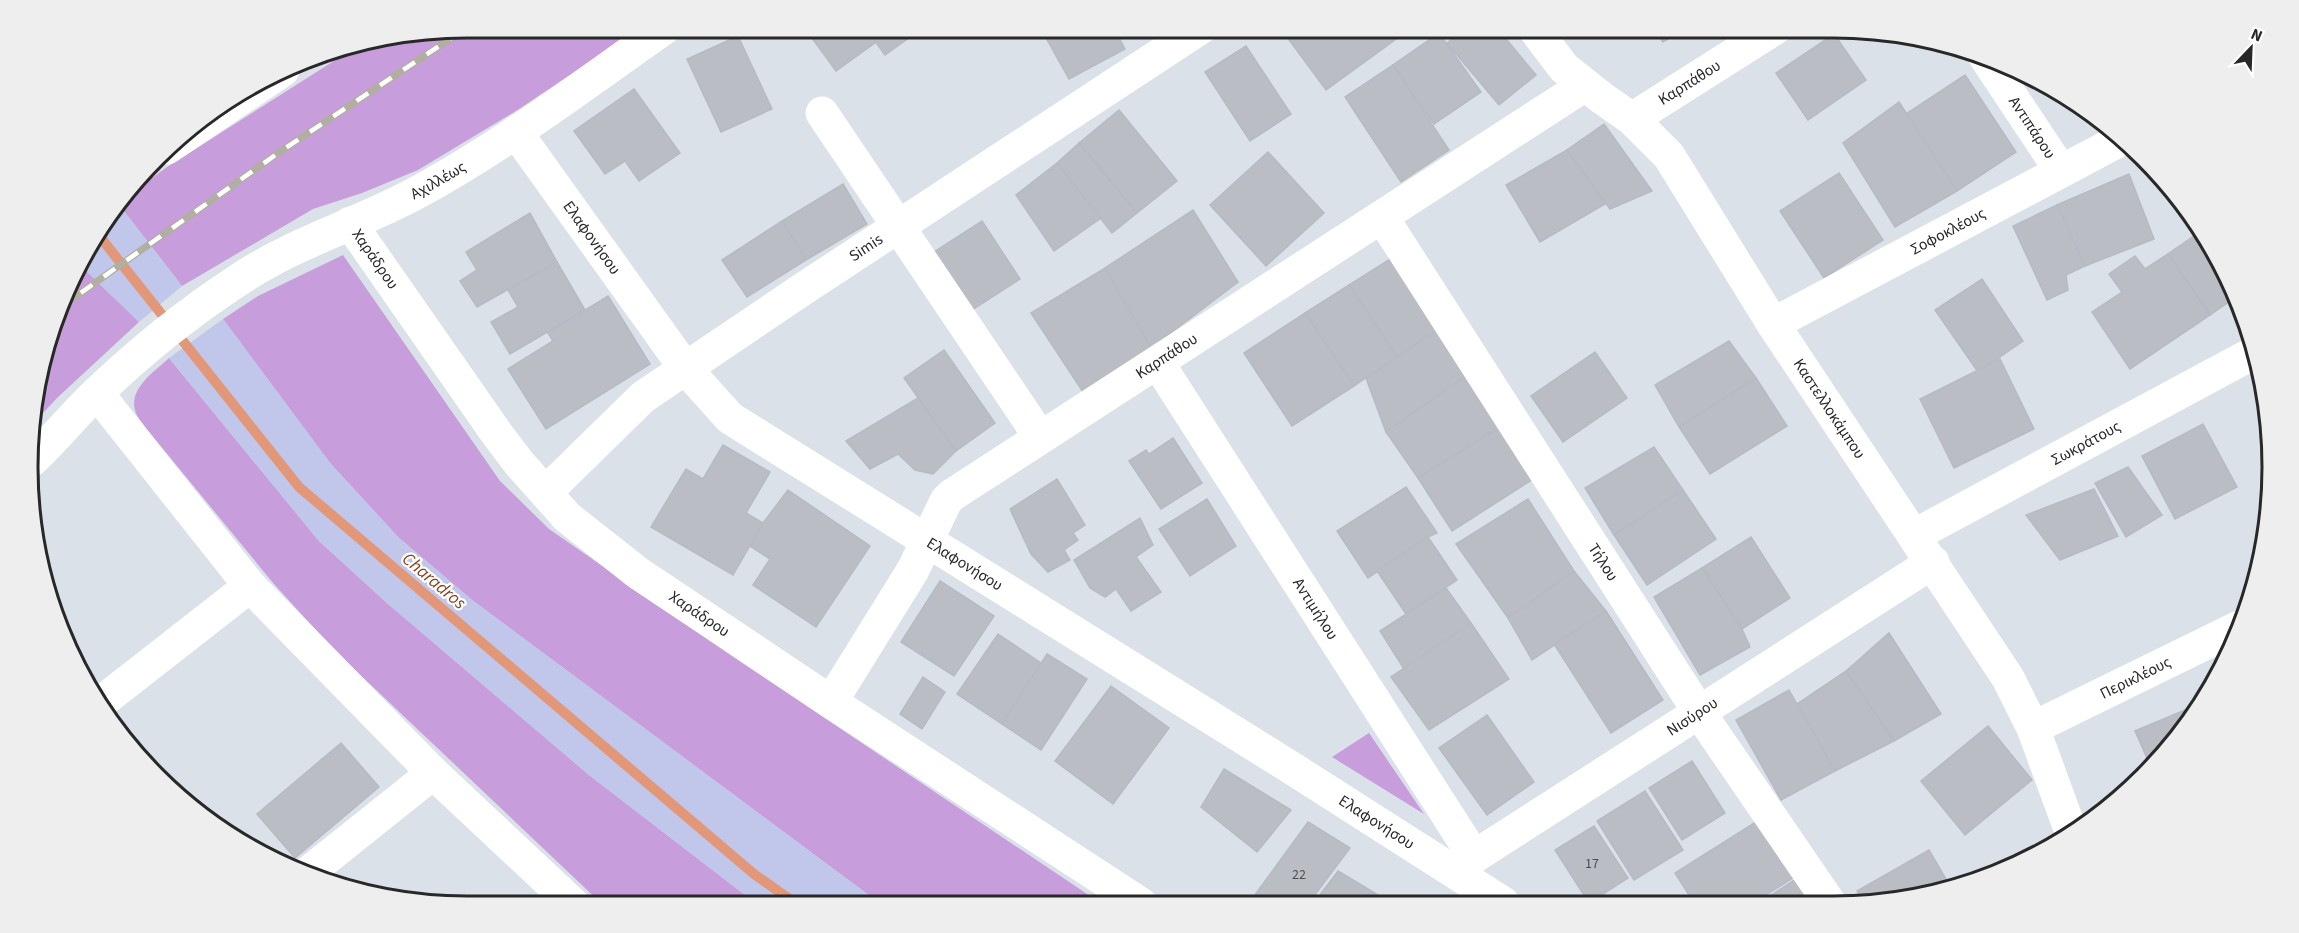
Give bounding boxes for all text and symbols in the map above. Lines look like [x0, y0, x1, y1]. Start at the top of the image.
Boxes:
north arrow [2221, 18, 2281, 78]
text: N [2247, 23, 2266, 47]
street label: Καρπάθου [1654, 55, 1725, 111]
street label: Αντιπάρου [2003, 92, 2061, 163]
street label: Αχιλλέως [407, 156, 470, 205]
street label: Ελαφονήσου [558, 196, 626, 279]
street label: Σοφοκλέους [1906, 202, 1990, 260]
street label: Χαράδρου [346, 225, 404, 294]
street label: Simis [845, 228, 887, 267]
street label: Καρπάθου [1131, 328, 1202, 384]
street label: Καστελλοκάμπου [1788, 354, 1870, 463]
street label: Σωκράτους [2047, 415, 2125, 471]
street label: Ελαφονήσου [922, 532, 1007, 596]
street label: Τήλου [1583, 539, 1623, 585]
water label: Charadros [397, 547, 471, 615]
street label: Αντιμήλου [1287, 574, 1343, 644]
street label: Χαράδρου [665, 586, 734, 642]
street label: Περικλέους [2096, 651, 2175, 705]
street label: Νισύρου [1662, 692, 1722, 741]
street label: Ελαφονήσου [1334, 790, 1419, 855]
house number: 17 [1585, 854, 1599, 874]
house number: 22 [1292, 865, 1306, 885]

